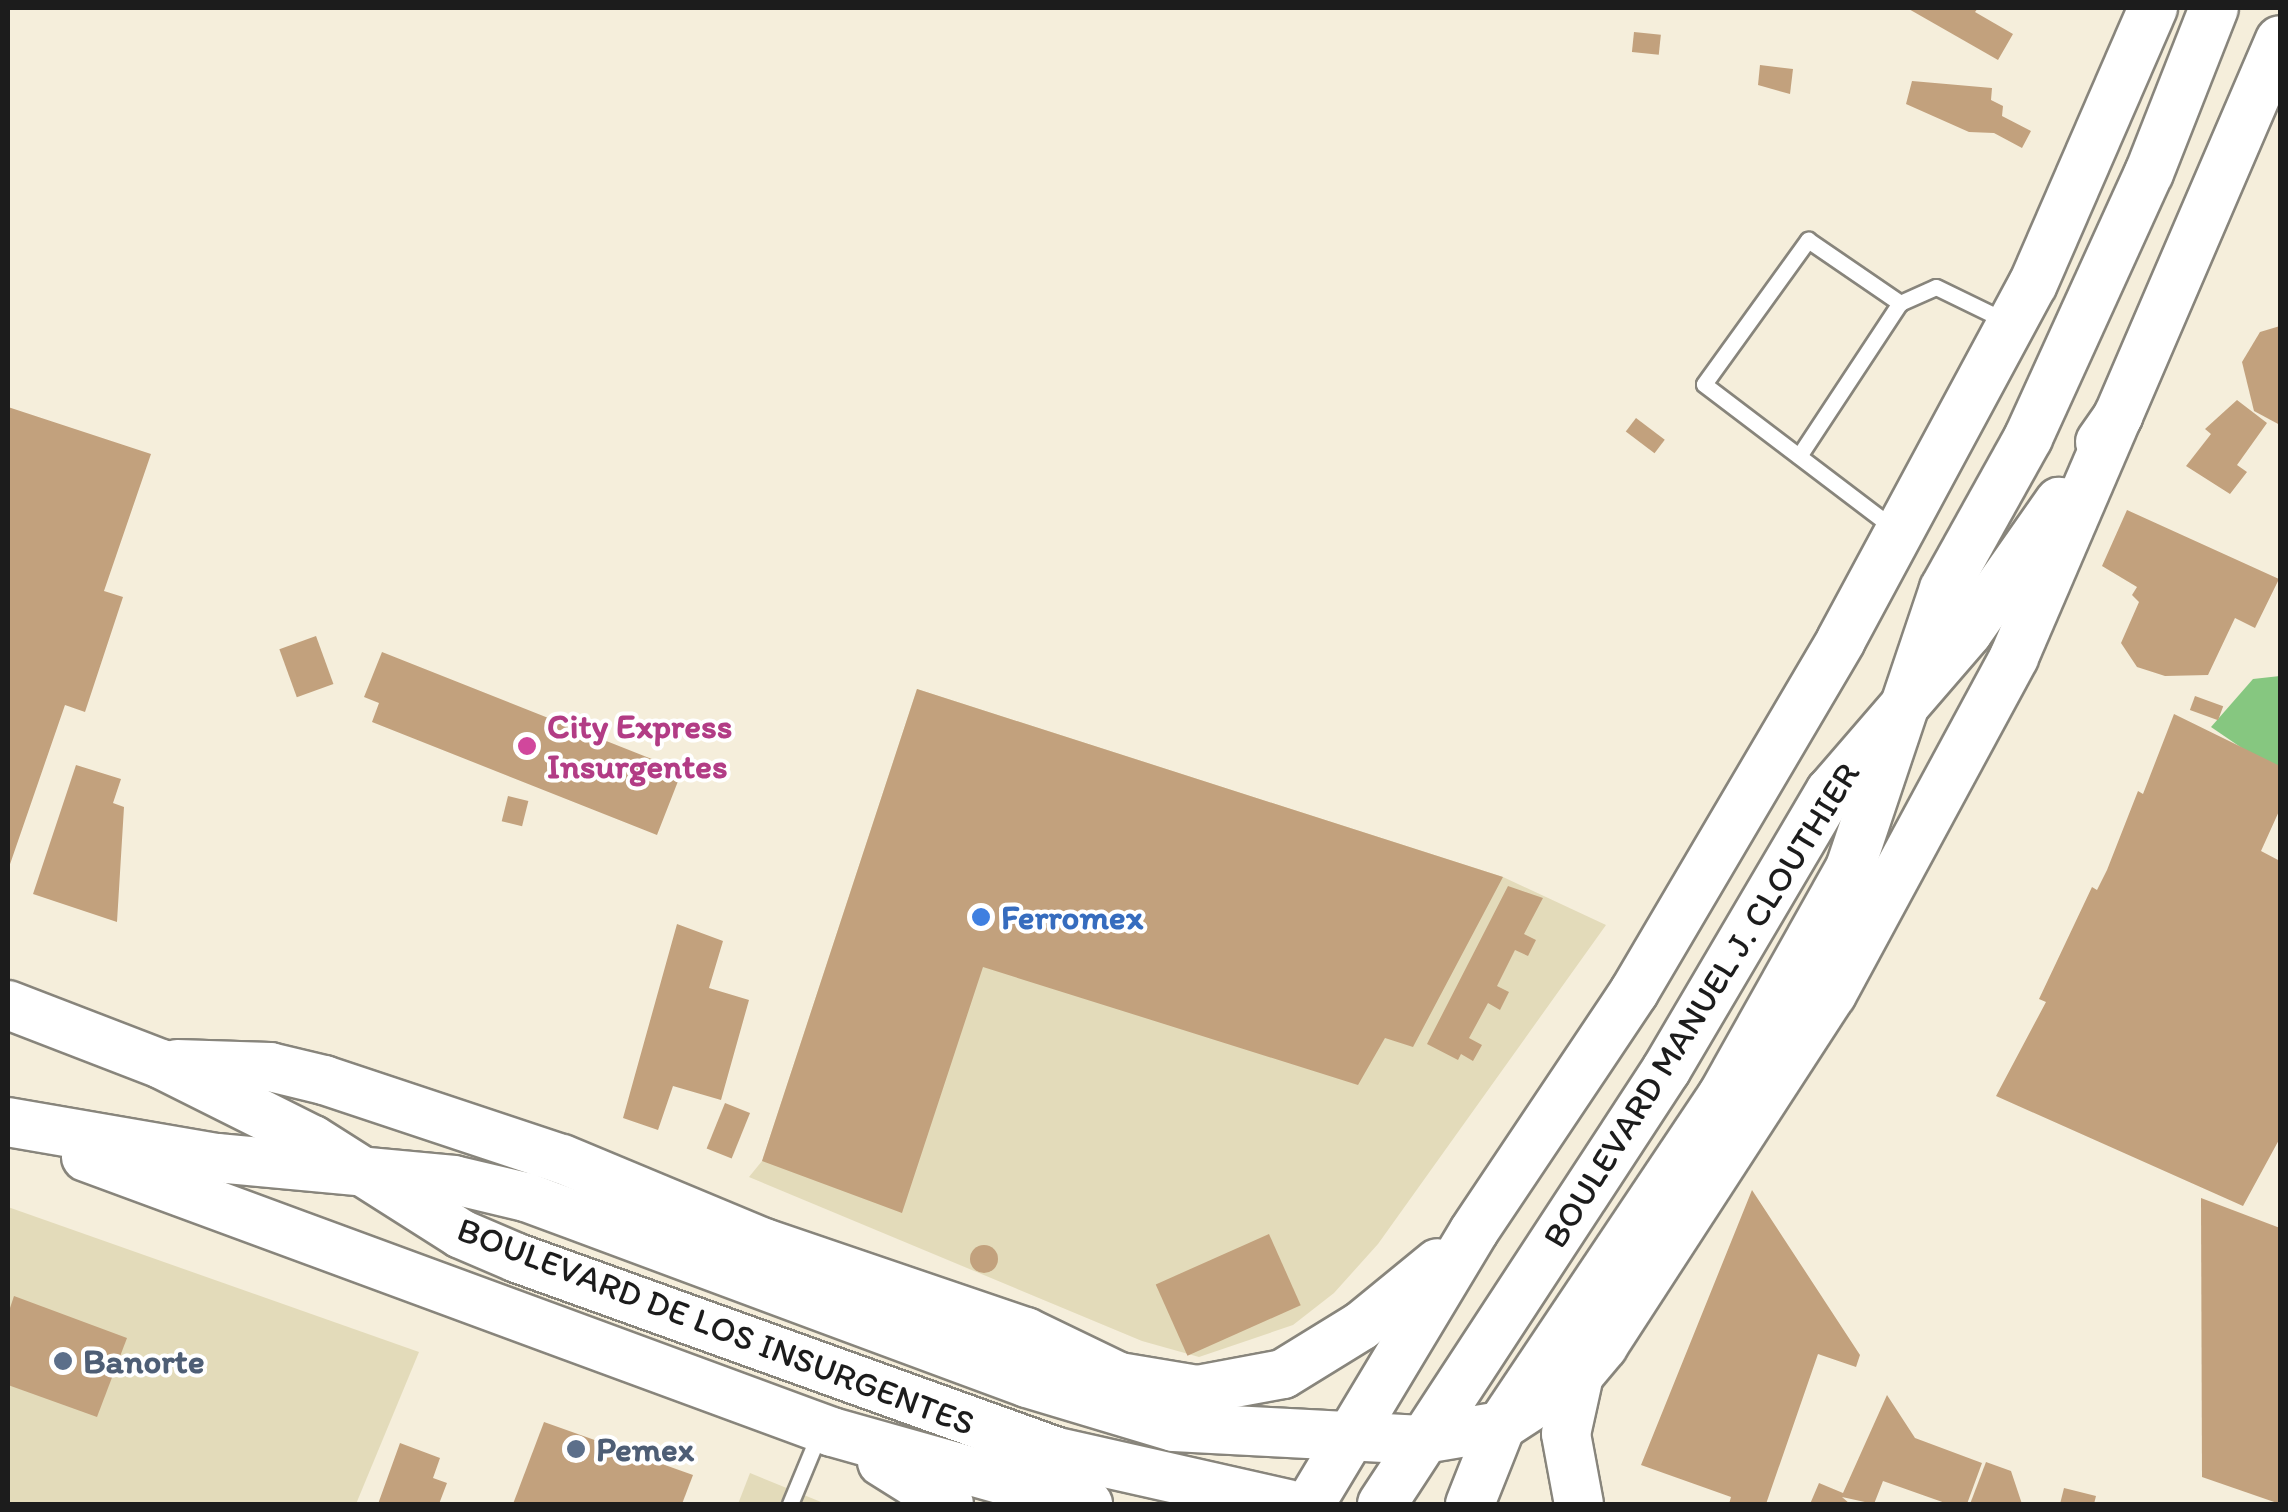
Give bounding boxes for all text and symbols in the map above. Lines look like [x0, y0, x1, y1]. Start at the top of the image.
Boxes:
place label: City Express Insurgentes [547, 705, 731, 787]
marker: City Express Insurgentes [516, 735, 538, 757]
street label: BOULEVARD MANUEL J. CLOUTHIER [1534, 755, 1868, 1255]
place label: Ferromex [1001, 896, 1143, 938]
marker: Ferromex [970, 906, 992, 928]
street label: BOULEVARD DE LOS INSURGENTES [452, 1208, 980, 1444]
place label: Banorte [83, 1340, 205, 1382]
marker: Banorte [52, 1350, 74, 1372]
place label: Pemex [596, 1428, 694, 1470]
marker: Pemex [565, 1438, 587, 1460]

